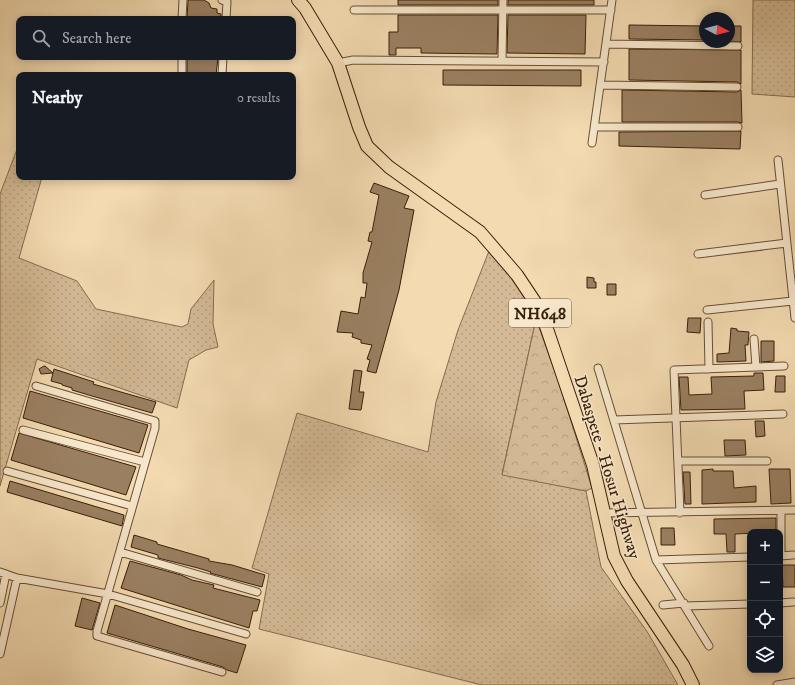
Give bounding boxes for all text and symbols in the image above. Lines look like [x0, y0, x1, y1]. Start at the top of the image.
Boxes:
north arrow [699, 12, 735, 48]
search box [16, 16, 296, 60]
icon: search [30, 27, 52, 49]
text: Search here [62, 29, 131, 48]
text: Nearby [32, 87, 82, 109]
text: 0 results [237, 90, 280, 106]
road number: NH648 [509, 299, 571, 327]
street label: Dabaspete - Hosur Highway [569, 373, 646, 563]
map controls [747, 529, 783, 673]
button: + [747, 529, 783, 565]
button: − [747, 565, 783, 601]
button: locate [747, 601, 783, 637]
button: layers [747, 637, 783, 673]

